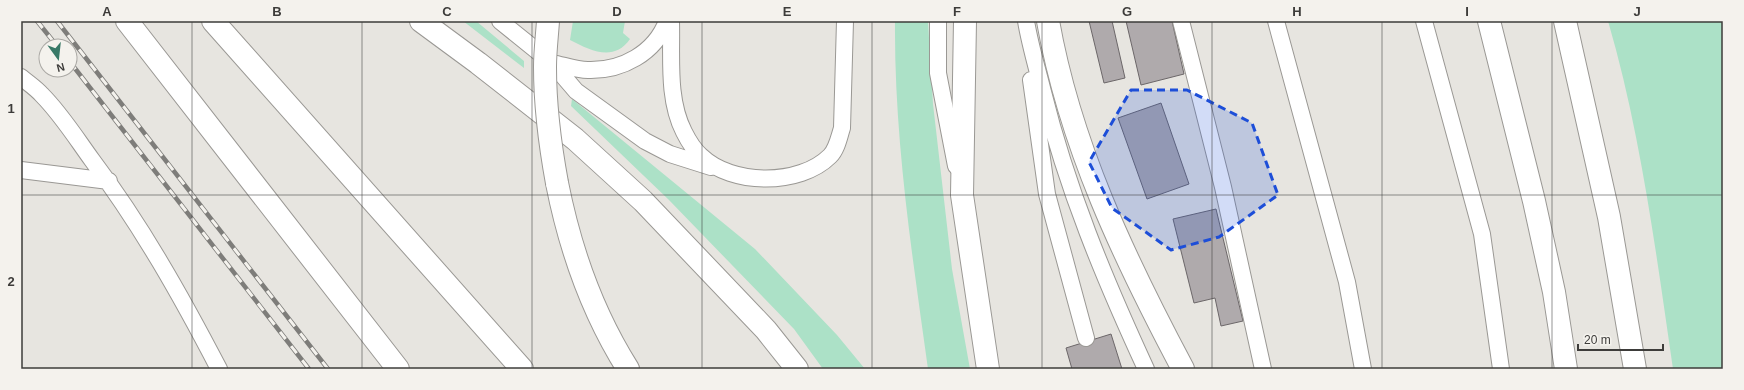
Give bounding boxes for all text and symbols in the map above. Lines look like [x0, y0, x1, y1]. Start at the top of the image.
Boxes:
text: A [102, 4, 112, 19]
text: B [272, 4, 282, 19]
text: C [442, 4, 452, 19]
text: D [612, 4, 622, 19]
text: E [783, 4, 792, 19]
text: F [953, 4, 961, 19]
text: G [1122, 4, 1132, 19]
text: H [1292, 4, 1302, 19]
text: I [1465, 4, 1469, 19]
text: J [1633, 4, 1641, 19]
north arrow [38, 38, 78, 78]
text: N [55, 61, 66, 74]
text: 1 [7, 101, 15, 116]
text: 2 [7, 274, 15, 289]
scale bar [1578, 326, 1663, 352]
text: 20 m [1584, 333, 1611, 347]

